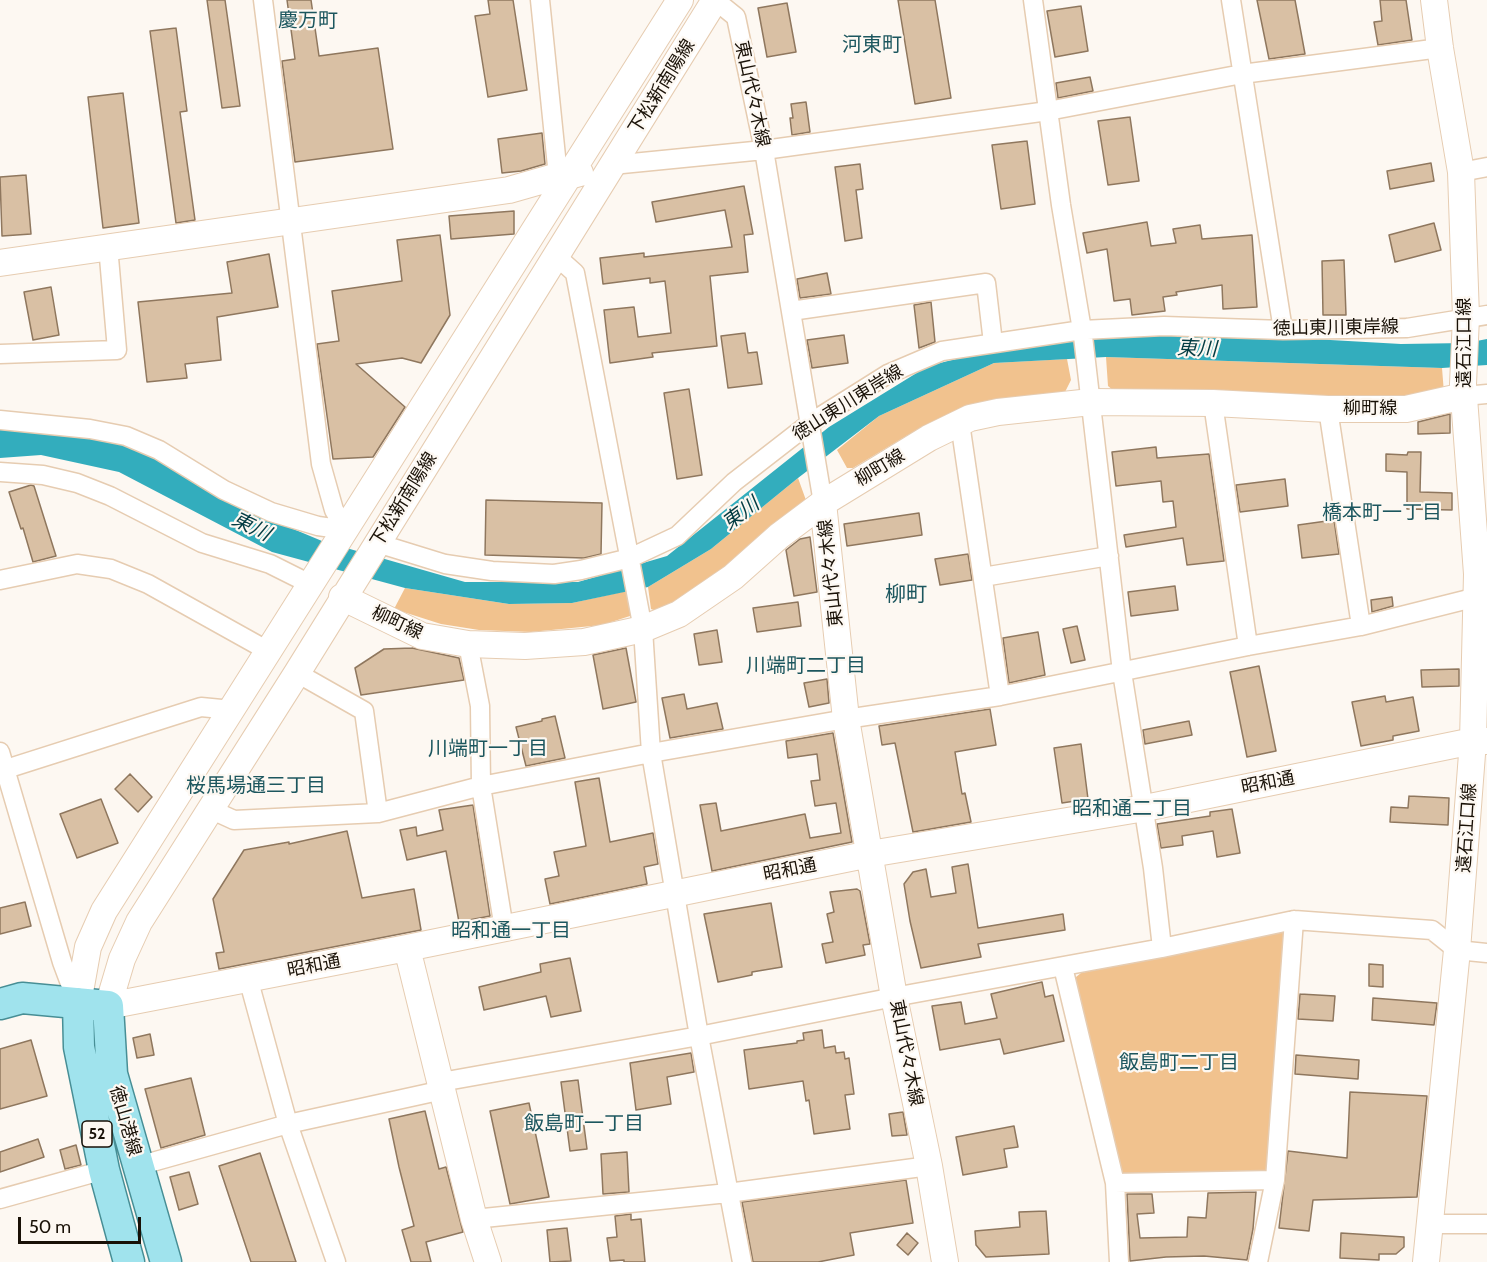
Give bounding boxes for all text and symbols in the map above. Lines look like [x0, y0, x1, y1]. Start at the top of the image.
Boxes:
district label: 慶万町 [278, 9, 338, 33]
district label: 河東町 [842, 33, 902, 57]
street label: 下松新南陽線 [624, 35, 700, 139]
street label: 東山代々木線 [730, 39, 774, 149]
street label: 遠石江口線 [1454, 298, 1476, 388]
street label: 徳山東川東岸線 [1273, 316, 1399, 340]
water label: 東川 [1177, 336, 1217, 362]
street label: 徳山東川東岸線 [789, 360, 907, 446]
street label: 柳町線 [1343, 398, 1397, 420]
street label: 柳町線 [851, 445, 909, 491]
street label: 下松新南陽線 [366, 448, 442, 552]
water label: 東川 [718, 492, 764, 536]
district label: 橋本町一丁目 [1322, 501, 1442, 525]
water label: 東川 [228, 507, 274, 547]
street label: 東山代々木線 [815, 518, 847, 628]
district label: 柳町 [885, 582, 927, 608]
street label: 柳町線 [368, 602, 426, 644]
district label: 川端町二丁目 [746, 654, 866, 678]
district label: 川端町一丁目 [428, 737, 548, 761]
street label: 昭和通 [1239, 767, 1297, 799]
district label: 桜馬場通三丁目 [186, 774, 326, 798]
street label: 遠石江口線 [1453, 782, 1481, 874]
district label: 昭和通二丁目 [1072, 797, 1192, 821]
street label: 昭和通 [761, 854, 819, 886]
district label: 昭和通一丁目 [451, 919, 571, 943]
street label: 昭和通 [285, 950, 343, 982]
street label: 東山代々木線 [885, 998, 927, 1108]
district label: 飯島町二丁目 [1119, 1051, 1239, 1075]
street label: 徳山港線 [105, 1083, 145, 1159]
district label: 飯島町一丁目 [524, 1112, 644, 1136]
road number: 52 [82, 1121, 112, 1147]
scale bar [21, 1205, 144, 1243]
text: 50 m [29, 1216, 71, 1238]

